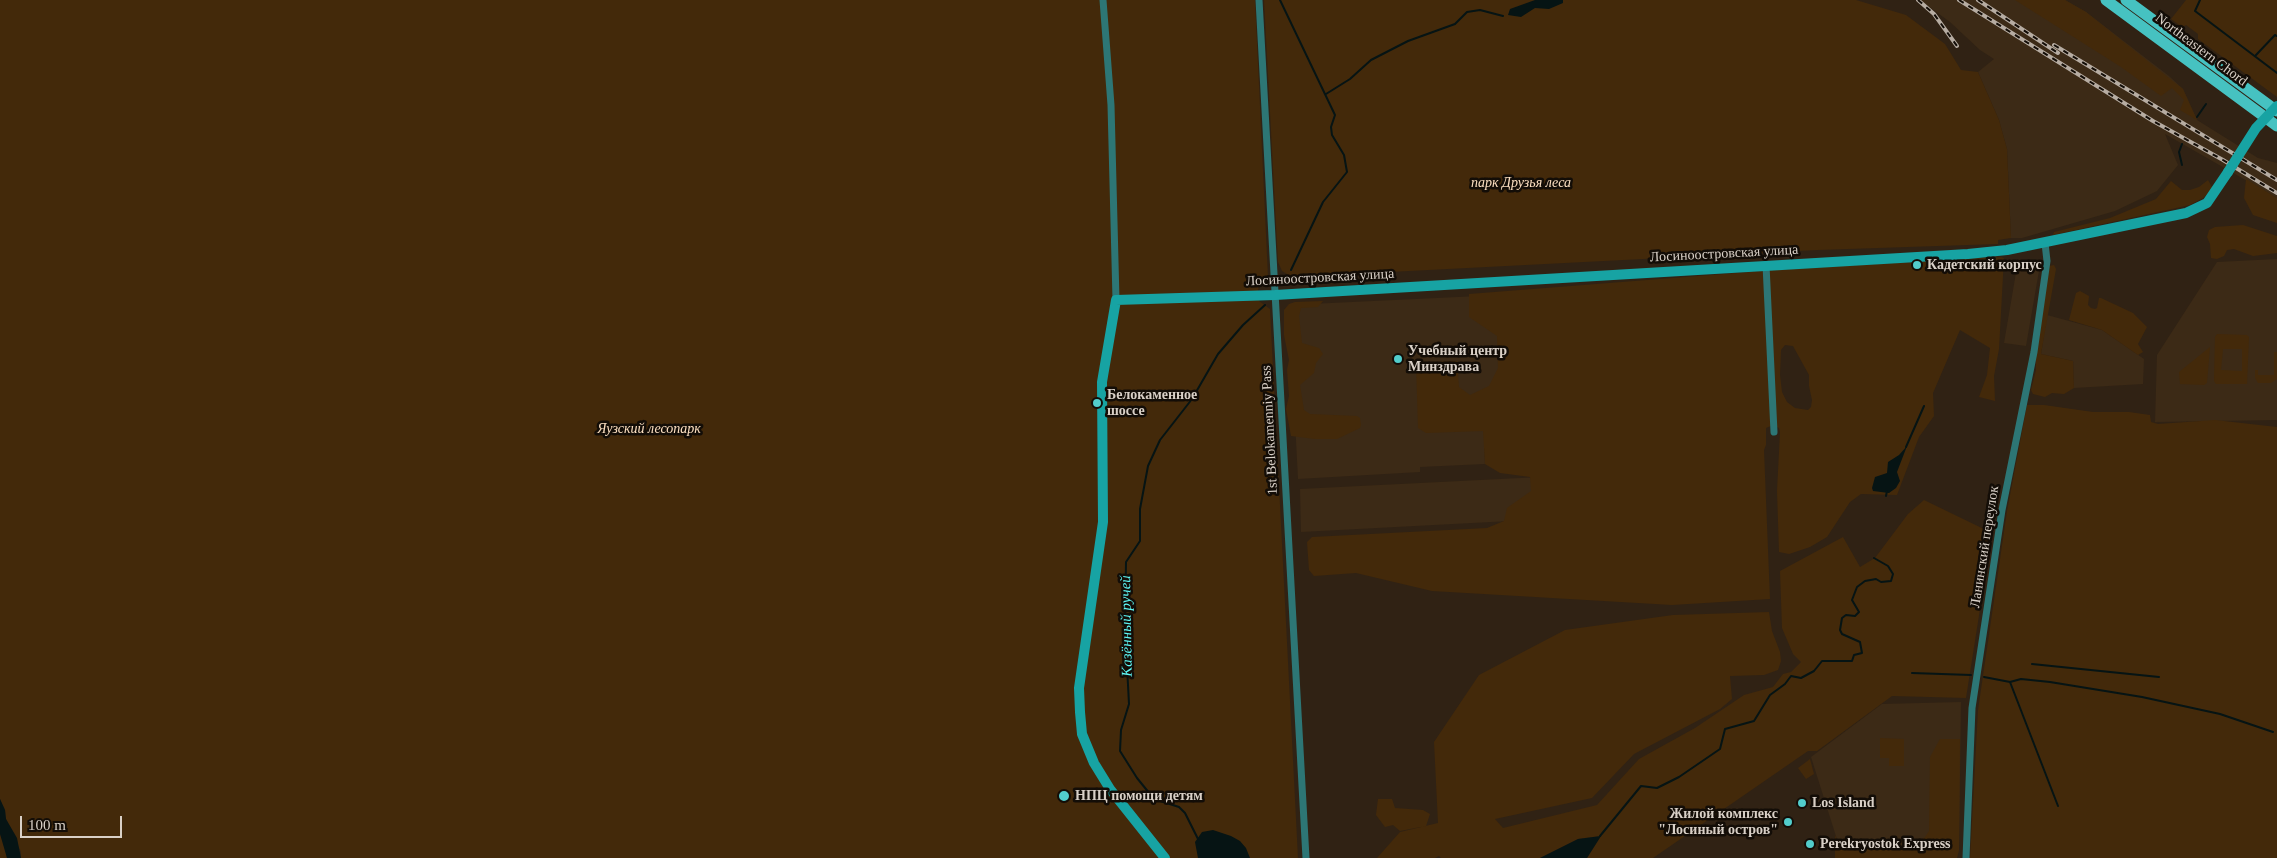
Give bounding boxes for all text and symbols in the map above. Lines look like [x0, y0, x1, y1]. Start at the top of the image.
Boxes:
street label: Northeastern Chord [2152, 10, 2250, 90]
park label: парк Друзья леса [1471, 175, 1571, 191]
street label: Лосиноостровская улица [1649, 242, 1799, 266]
place label: Кадетский корпус [1927, 257, 2042, 273]
marker: Кадетский корпус [1911, 259, 1923, 271]
street label: Лосиноостровская улица [1245, 266, 1395, 290]
place label: Учебный центр Минздрава [1408, 343, 1507, 376]
marker: Учебный центр Минздрава [1392, 353, 1404, 365]
street label: 1st Belokamenniy Pass [1258, 365, 1282, 495]
place label: Белокаменное шоссе [1107, 387, 1197, 420]
marker: Белокаменное шоссе [1091, 397, 1103, 409]
park label: Яузский лесопарк [597, 421, 701, 437]
street label: Ланинский переулок [1967, 485, 2003, 609]
water label: Казённый ручей [1117, 575, 1137, 677]
place label: НПЦ помощи детям [1075, 788, 1203, 804]
marker: НПЦ помощи детям [1057, 789, 1071, 803]
place label: Los Island [1812, 795, 1875, 811]
marker: Los Island [1796, 797, 1808, 809]
scale bar [22, 806, 125, 838]
place label: Жилой комплекс "Лосиный остров" [1658, 806, 1778, 839]
marker: Жилой комплекс "Лосиный остров" [1782, 816, 1794, 828]
text: 100 m [28, 817, 66, 833]
place label: Perekryostok Express [1820, 836, 1951, 852]
marker: Perekryostok Express [1804, 838, 1816, 850]

